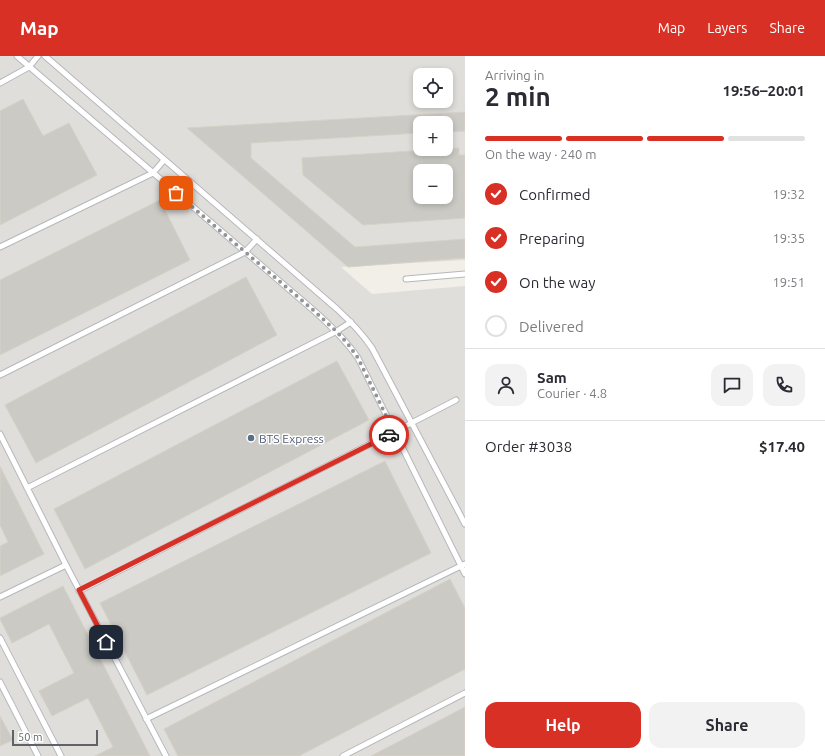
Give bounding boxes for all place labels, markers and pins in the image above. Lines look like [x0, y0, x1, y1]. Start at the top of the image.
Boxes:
pin [159, 176, 193, 210]
place label: BTS Express [259, 432, 324, 445]
marker: BTS Express [246, 433, 256, 443]
pin [89, 625, 123, 659]

